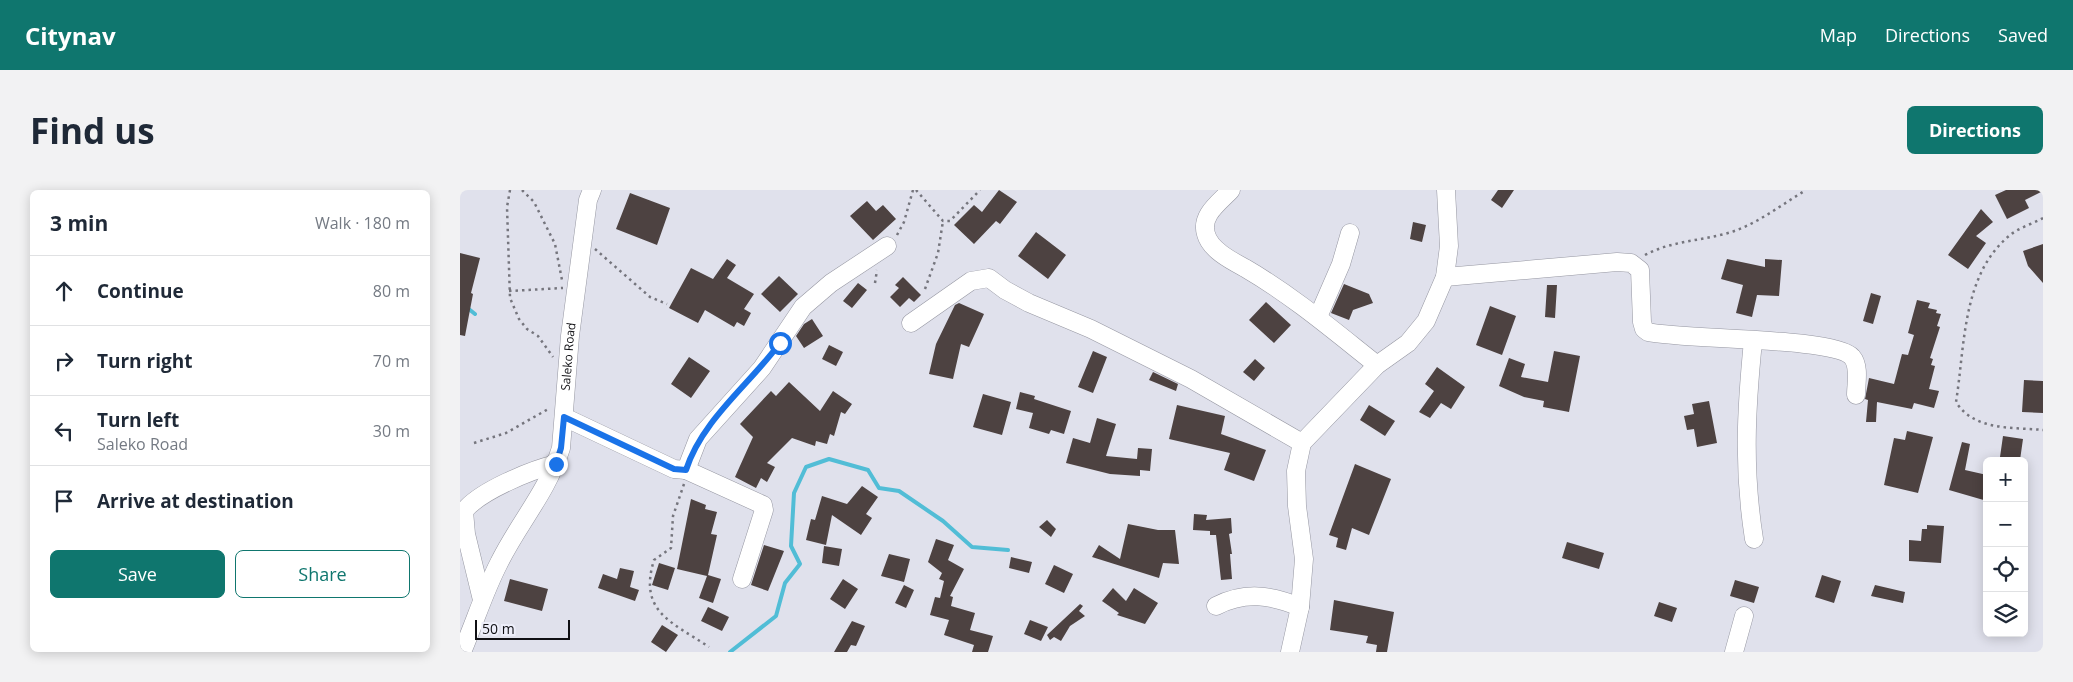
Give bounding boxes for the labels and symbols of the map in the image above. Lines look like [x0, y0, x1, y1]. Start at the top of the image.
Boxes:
street label: Saleko Road [557, 322, 580, 391]
route start [769, 332, 792, 355]
route end [545, 453, 568, 476]
scale bar [475, 617, 570, 640]

